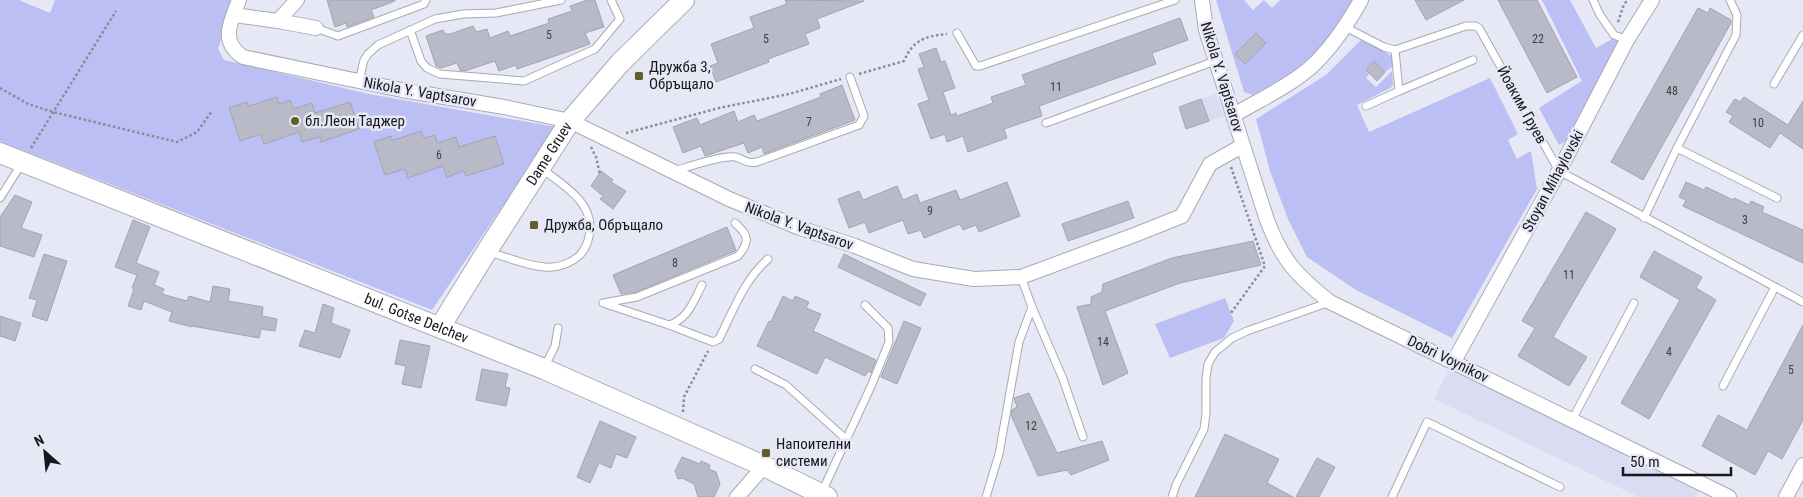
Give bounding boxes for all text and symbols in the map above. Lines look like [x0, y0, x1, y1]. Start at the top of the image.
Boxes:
street label: Nikola Y. Vaptsarov [1197, 20, 1247, 135]
house number: 5 [546, 28, 552, 42]
house number: 5 [763, 32, 769, 46]
house number: 22 [1532, 32, 1544, 46]
place label: Дружба 3, Обръщало [649, 58, 714, 93]
street label: Йоаким Груев [1493, 63, 1551, 147]
marker: Дружба 3, Обръщало [633, 70, 645, 82]
street label: Nikola Y. Vaptsarov [362, 73, 478, 111]
house number: 11 [1050, 80, 1062, 94]
house number: 48 [1666, 84, 1678, 98]
place label: бл.Леон Таджер [305, 112, 405, 130]
marker: бл.Леон Таджер [289, 115, 301, 127]
house number: 7 [806, 115, 812, 129]
house number: 10 [1752, 116, 1764, 130]
street label: Dame Gruev [522, 118, 576, 189]
street label: Stoyan Mihaylovski [1518, 127, 1588, 235]
house number: 6 [436, 148, 442, 162]
street label: Nikola Y. Vaptsarov [742, 198, 856, 254]
house number: 9 [927, 204, 933, 218]
house number: 3 [1742, 213, 1748, 227]
place label: Дружба, Обръщало [544, 216, 663, 234]
marker: Дружба, Обръщало [528, 219, 540, 231]
house number: 8 [672, 256, 678, 270]
house number: 11 [1563, 268, 1575, 282]
street label: bul. Gotse Delchev [362, 290, 472, 347]
street label: Dobri Voynikov [1405, 332, 1492, 387]
house number: 14 [1097, 335, 1109, 349]
house number: 4 [1666, 345, 1672, 359]
house number: 5 [1788, 363, 1794, 377]
house number: 12 [1025, 419, 1037, 433]
north arrow [20, 427, 70, 477]
text: N [32, 431, 47, 449]
place label: Напоителни системи [776, 435, 851, 470]
scale bar [1623, 444, 1730, 476]
marker: Напоителни системи [760, 447, 772, 459]
text: 50 m [1630, 453, 1660, 471]

